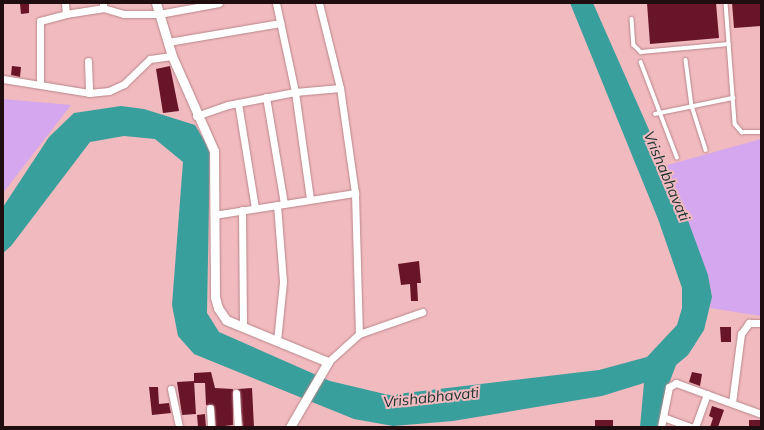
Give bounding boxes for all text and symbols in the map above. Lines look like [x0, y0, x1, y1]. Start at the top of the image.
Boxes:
water label: Vrishabhavati [640, 128, 694, 224]
water label: Vrishabhavati [382, 383, 480, 411]

